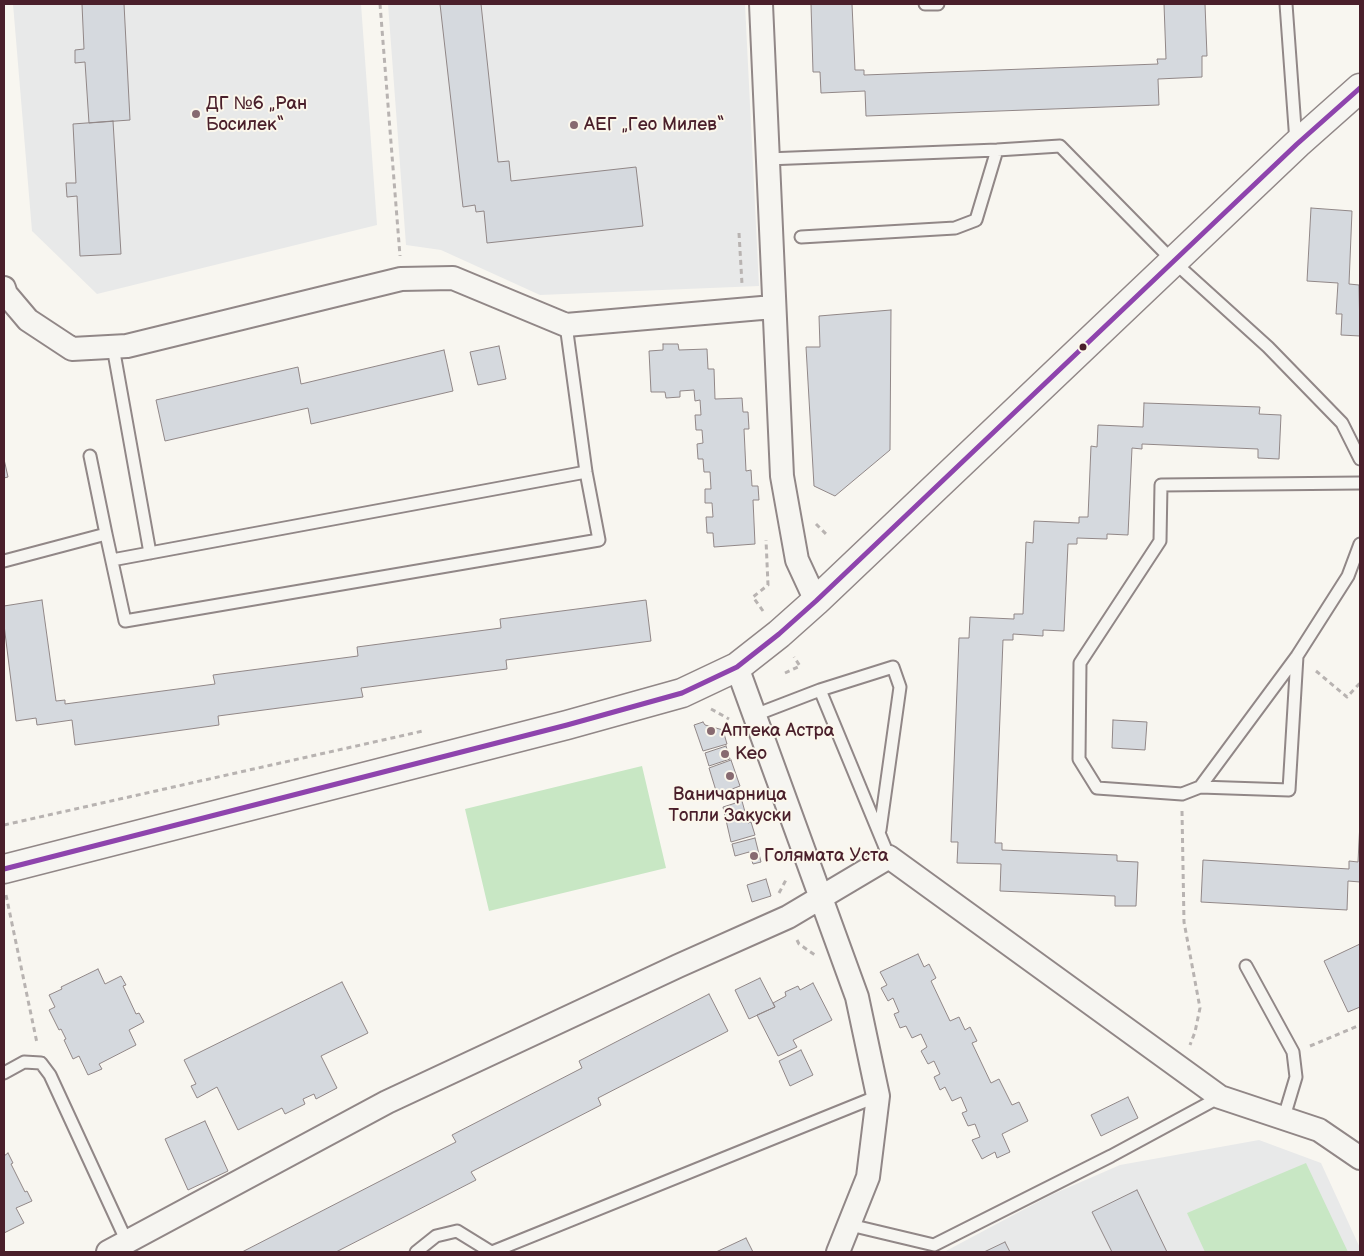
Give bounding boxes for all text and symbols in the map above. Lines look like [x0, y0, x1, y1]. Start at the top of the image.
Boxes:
place label: ДГ №6 „Ран Босилек“ [206, 93, 307, 136]
marker: ДГ №6 „Ран Босилек“ [190, 108, 202, 120]
place label: АЕГ „Гео Милев“ [584, 114, 724, 136]
marker: АЕГ „Гео Милев“ [568, 119, 580, 131]
unlabelled marker [1078, 342, 1088, 352]
place label: Аптека Астра [721, 720, 834, 742]
marker: Аптека Астра [705, 725, 717, 737]
place label: Keo [735, 743, 767, 765]
marker: Keo [719, 748, 731, 760]
marker: Ваничарница Топли Закуски [724, 770, 736, 782]
place label: Ваничарница Топли Закуски [669, 784, 791, 826]
place label: Голямата Уста [764, 845, 889, 867]
marker: Голямата Уста [748, 850, 760, 862]

